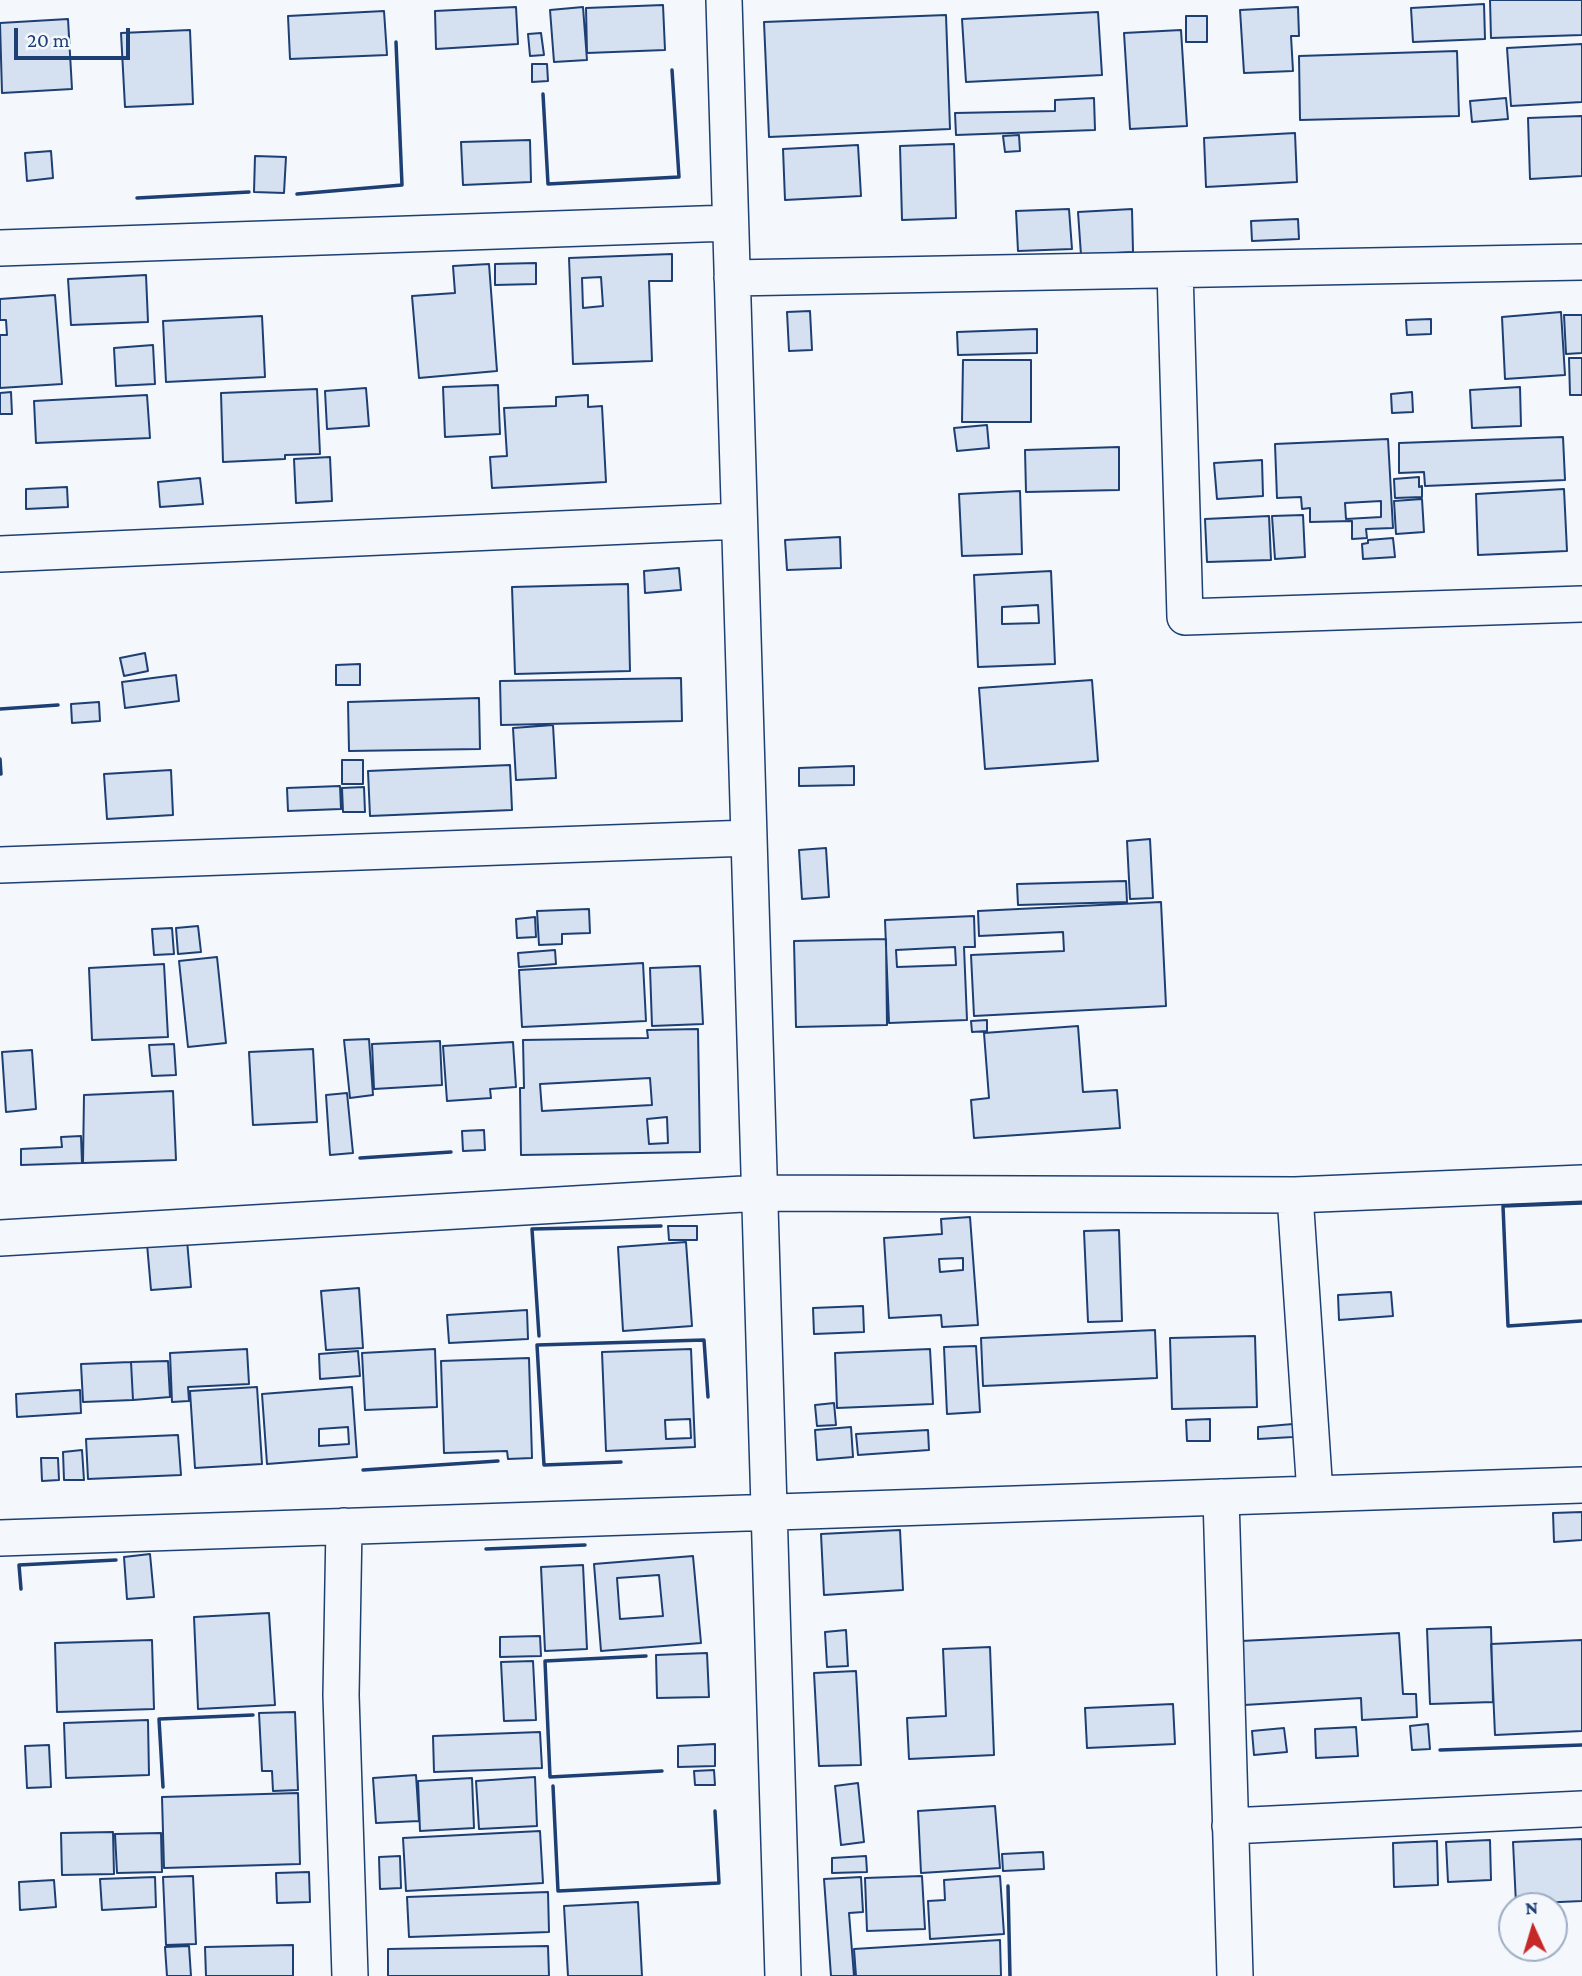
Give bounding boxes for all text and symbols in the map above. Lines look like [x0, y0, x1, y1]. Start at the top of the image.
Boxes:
scale bar [18, 14, 133, 58]
text: 20 m [27, 28, 70, 52]
north arrow [1498, 1892, 1568, 1962]
text: N [1524, 1897, 1539, 1918]

